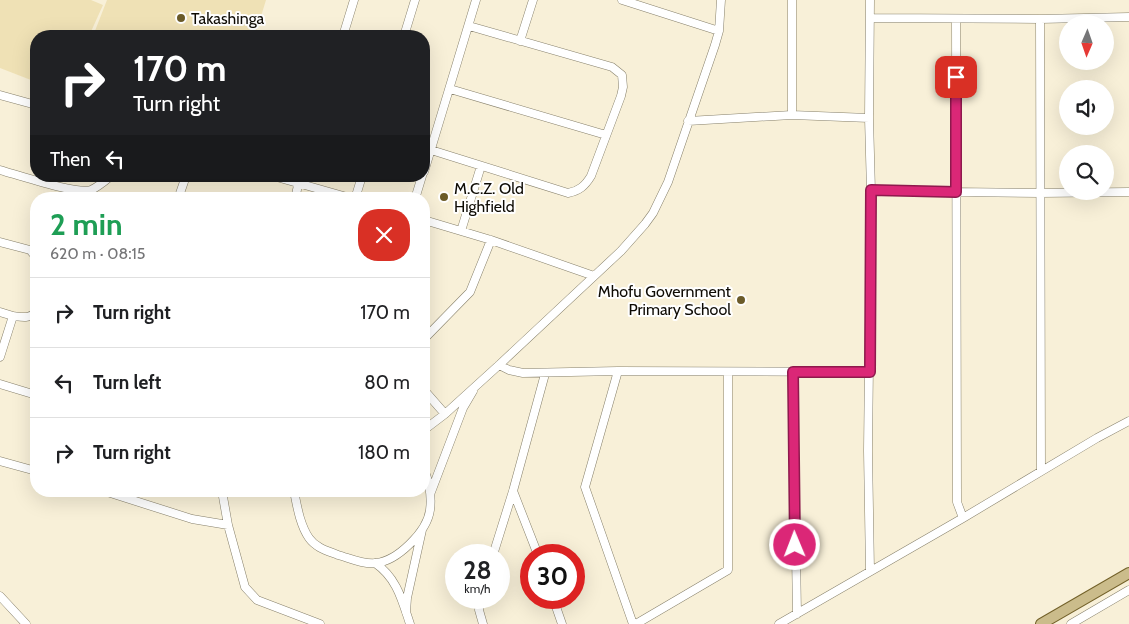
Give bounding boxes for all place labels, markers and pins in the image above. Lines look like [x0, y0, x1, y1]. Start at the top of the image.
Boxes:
place label: Takashinga [191, 9, 265, 28]
marker: Takashinga [175, 12, 187, 24]
pin [935, 56, 977, 98]
place label: M.C.Z. Old Highfield [454, 179, 524, 216]
marker: M.C.Z. Old Highfield [438, 191, 450, 203]
place label: Mhofu Government Primary School [598, 282, 732, 319]
marker: Mhofu Government Primary School [735, 294, 747, 306]

